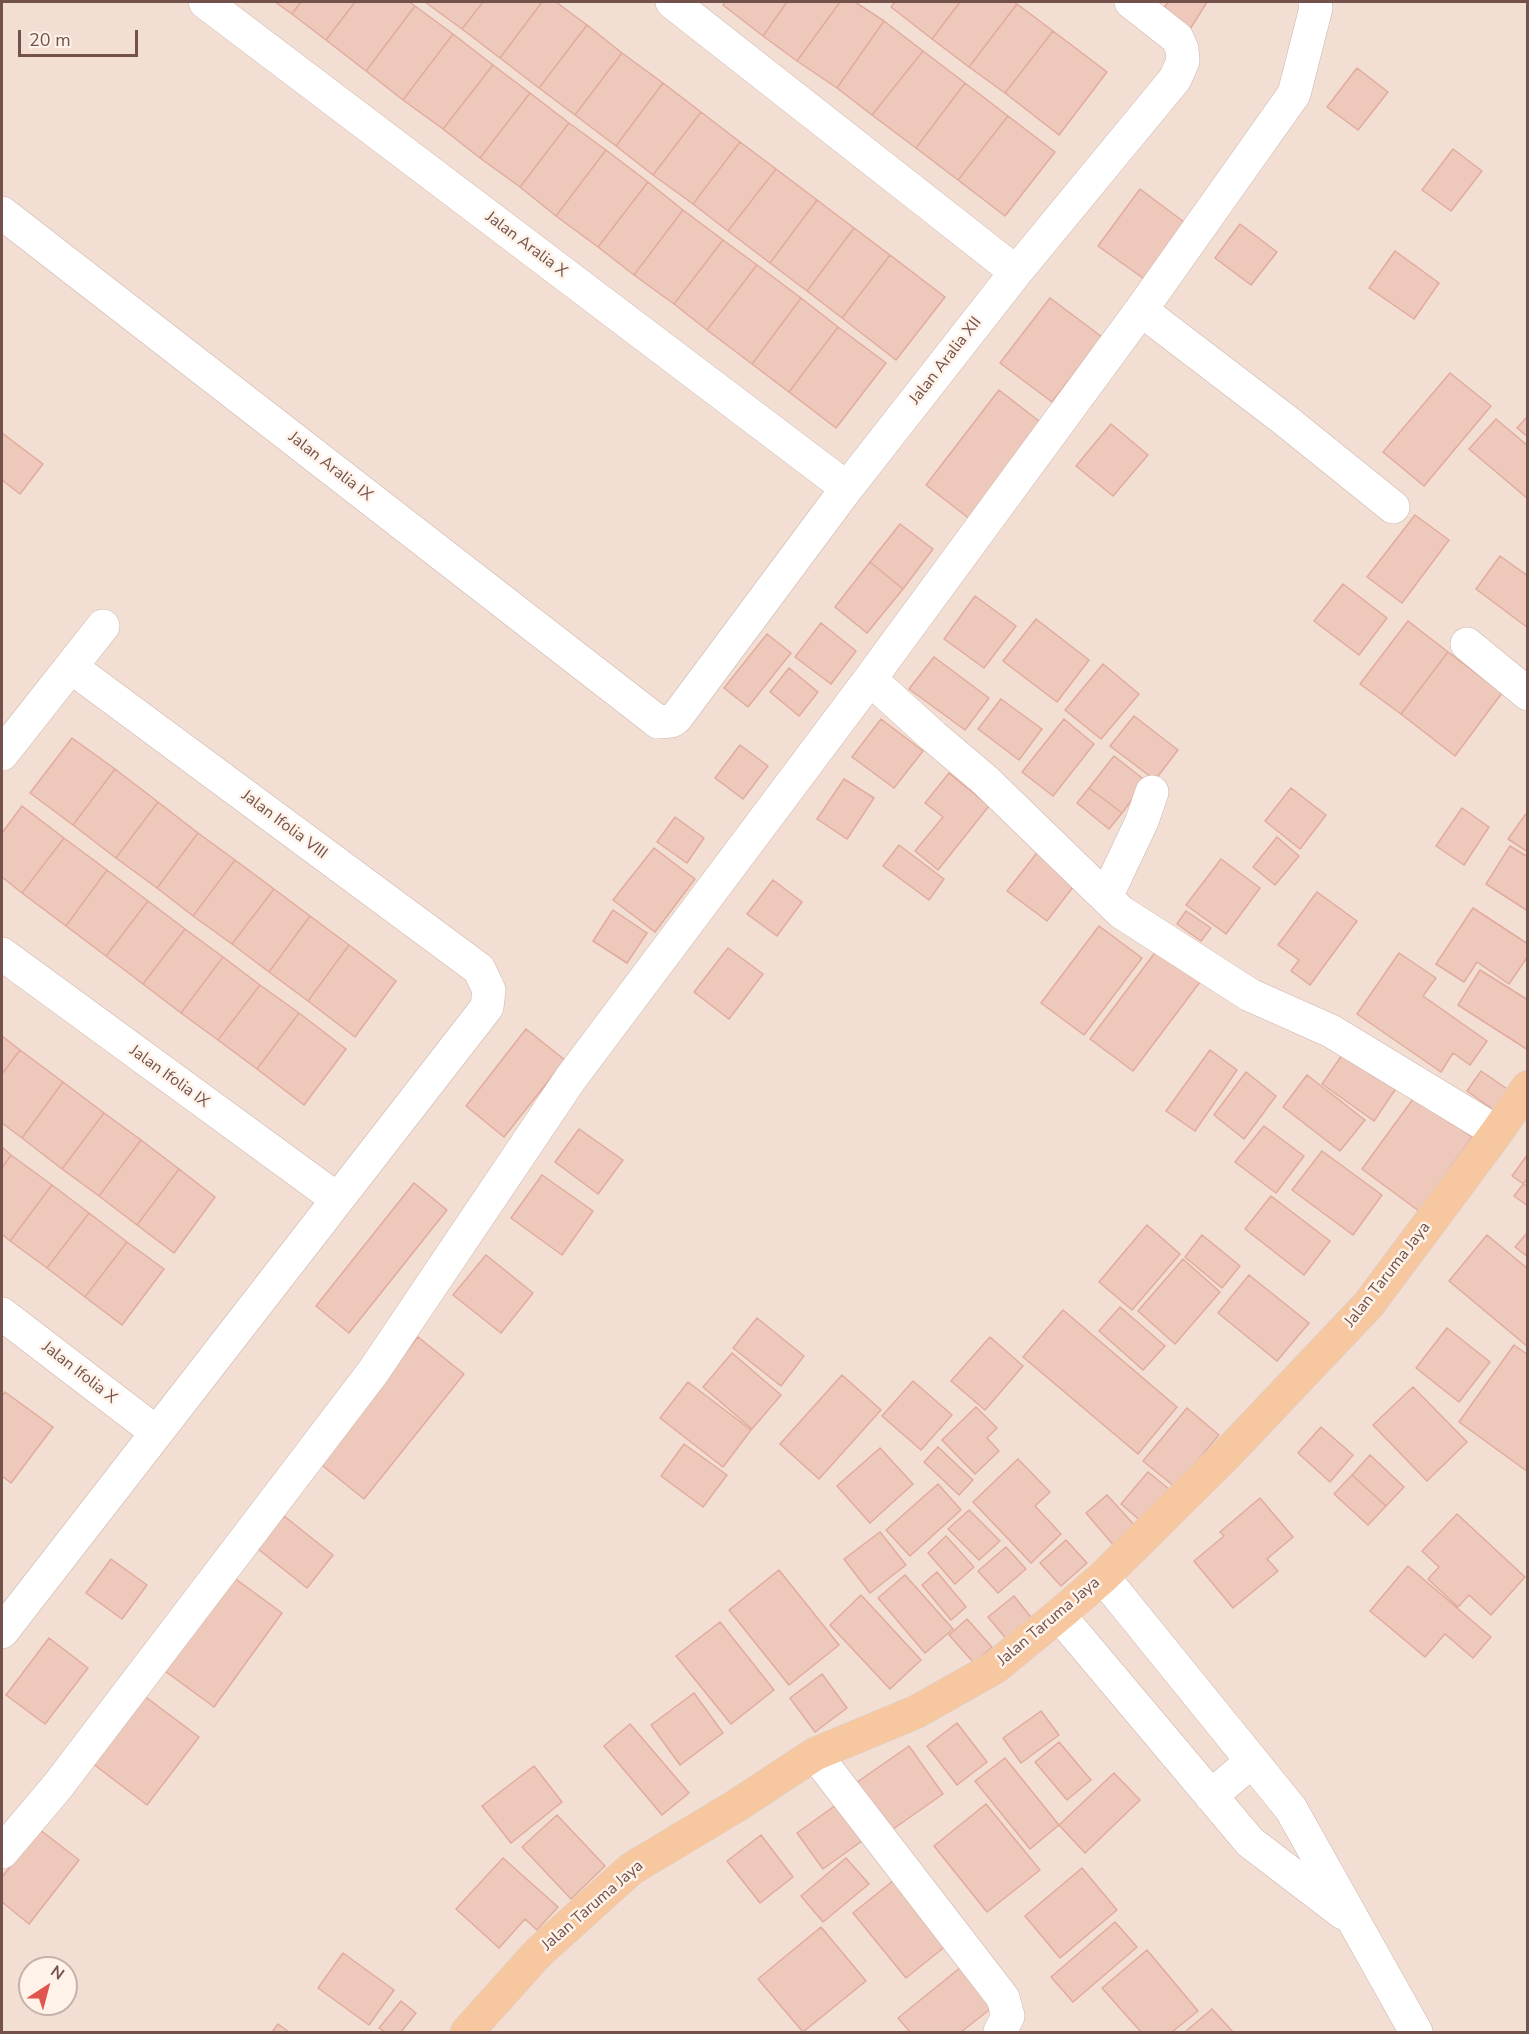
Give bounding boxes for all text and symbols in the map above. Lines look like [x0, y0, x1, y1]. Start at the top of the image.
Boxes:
scale bar [21, 18, 141, 56]
text: 20 m [29, 28, 71, 52]
street label: Jalan Aralia X [481, 208, 571, 282]
street label: Jalan Aralia XII [906, 314, 986, 408]
street label: Jalan Aralia IX [284, 428, 376, 506]
street label: Jalan Ifolia VIII [237, 786, 331, 864]
street label: Jalan Ifolia IX [125, 1042, 213, 1112]
street label: Jalan Taruma Jaya [1341, 1219, 1435, 1331]
street label: Jalan Ifolia X [38, 1338, 120, 1408]
street label: Jalan Taruma Jaya [994, 1573, 1104, 1671]
street label: Jalan Taruma Jaya [538, 1857, 648, 1955]
north arrow [18, 1956, 78, 2016]
text: N [46, 1961, 69, 1985]

